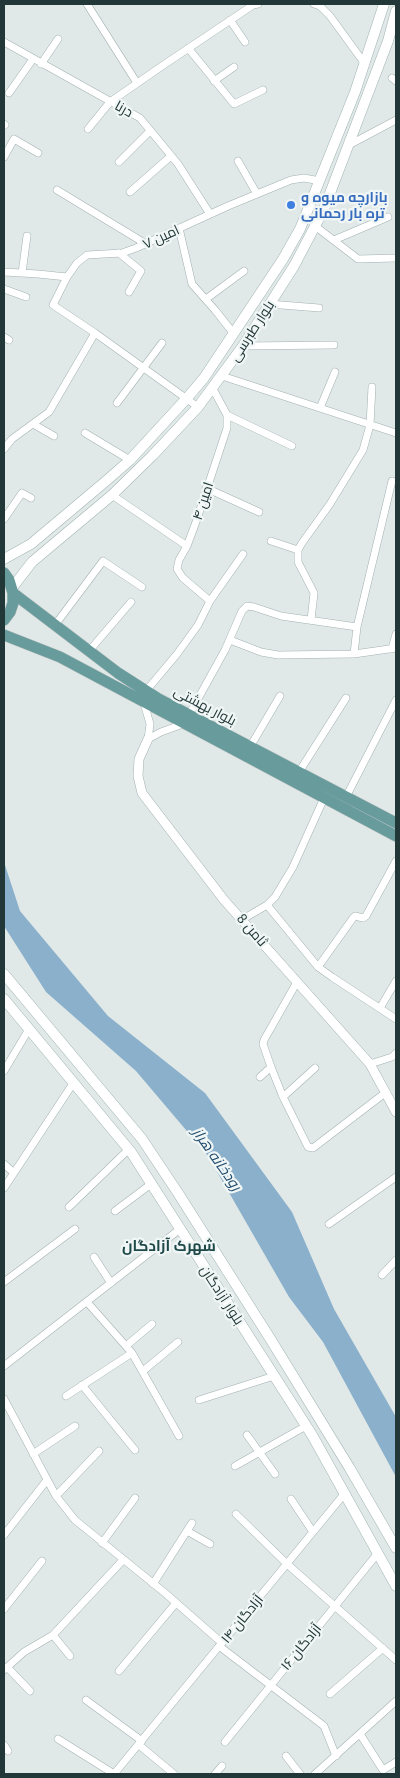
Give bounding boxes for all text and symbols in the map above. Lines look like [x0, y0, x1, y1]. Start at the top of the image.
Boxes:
street label: درنا [112, 97, 136, 121]
place label: بازارچه میوه و تره بار رحمانی [301, 189, 388, 222]
marker: بازارچه میوه و تره بار رحمانی [285, 199, 297, 211]
street label: امین ۷ [140, 221, 182, 253]
street label: بلوار طبرسی [226, 297, 278, 365]
street label: امین ۴ [189, 480, 217, 522]
street label: بلوار بهشتی [171, 683, 239, 729]
street label: ثامن 8 [233, 910, 271, 950]
water label: رودخانه هراز [189, 1124, 245, 1194]
district label: شهرک آزادگان [122, 1237, 216, 1255]
street label: بلوار آزادگان [197, 1262, 247, 1328]
street label: آزادگان ۱۴ [217, 1591, 267, 1647]
street label: آزادگان ۱۶ [277, 1620, 325, 1674]

